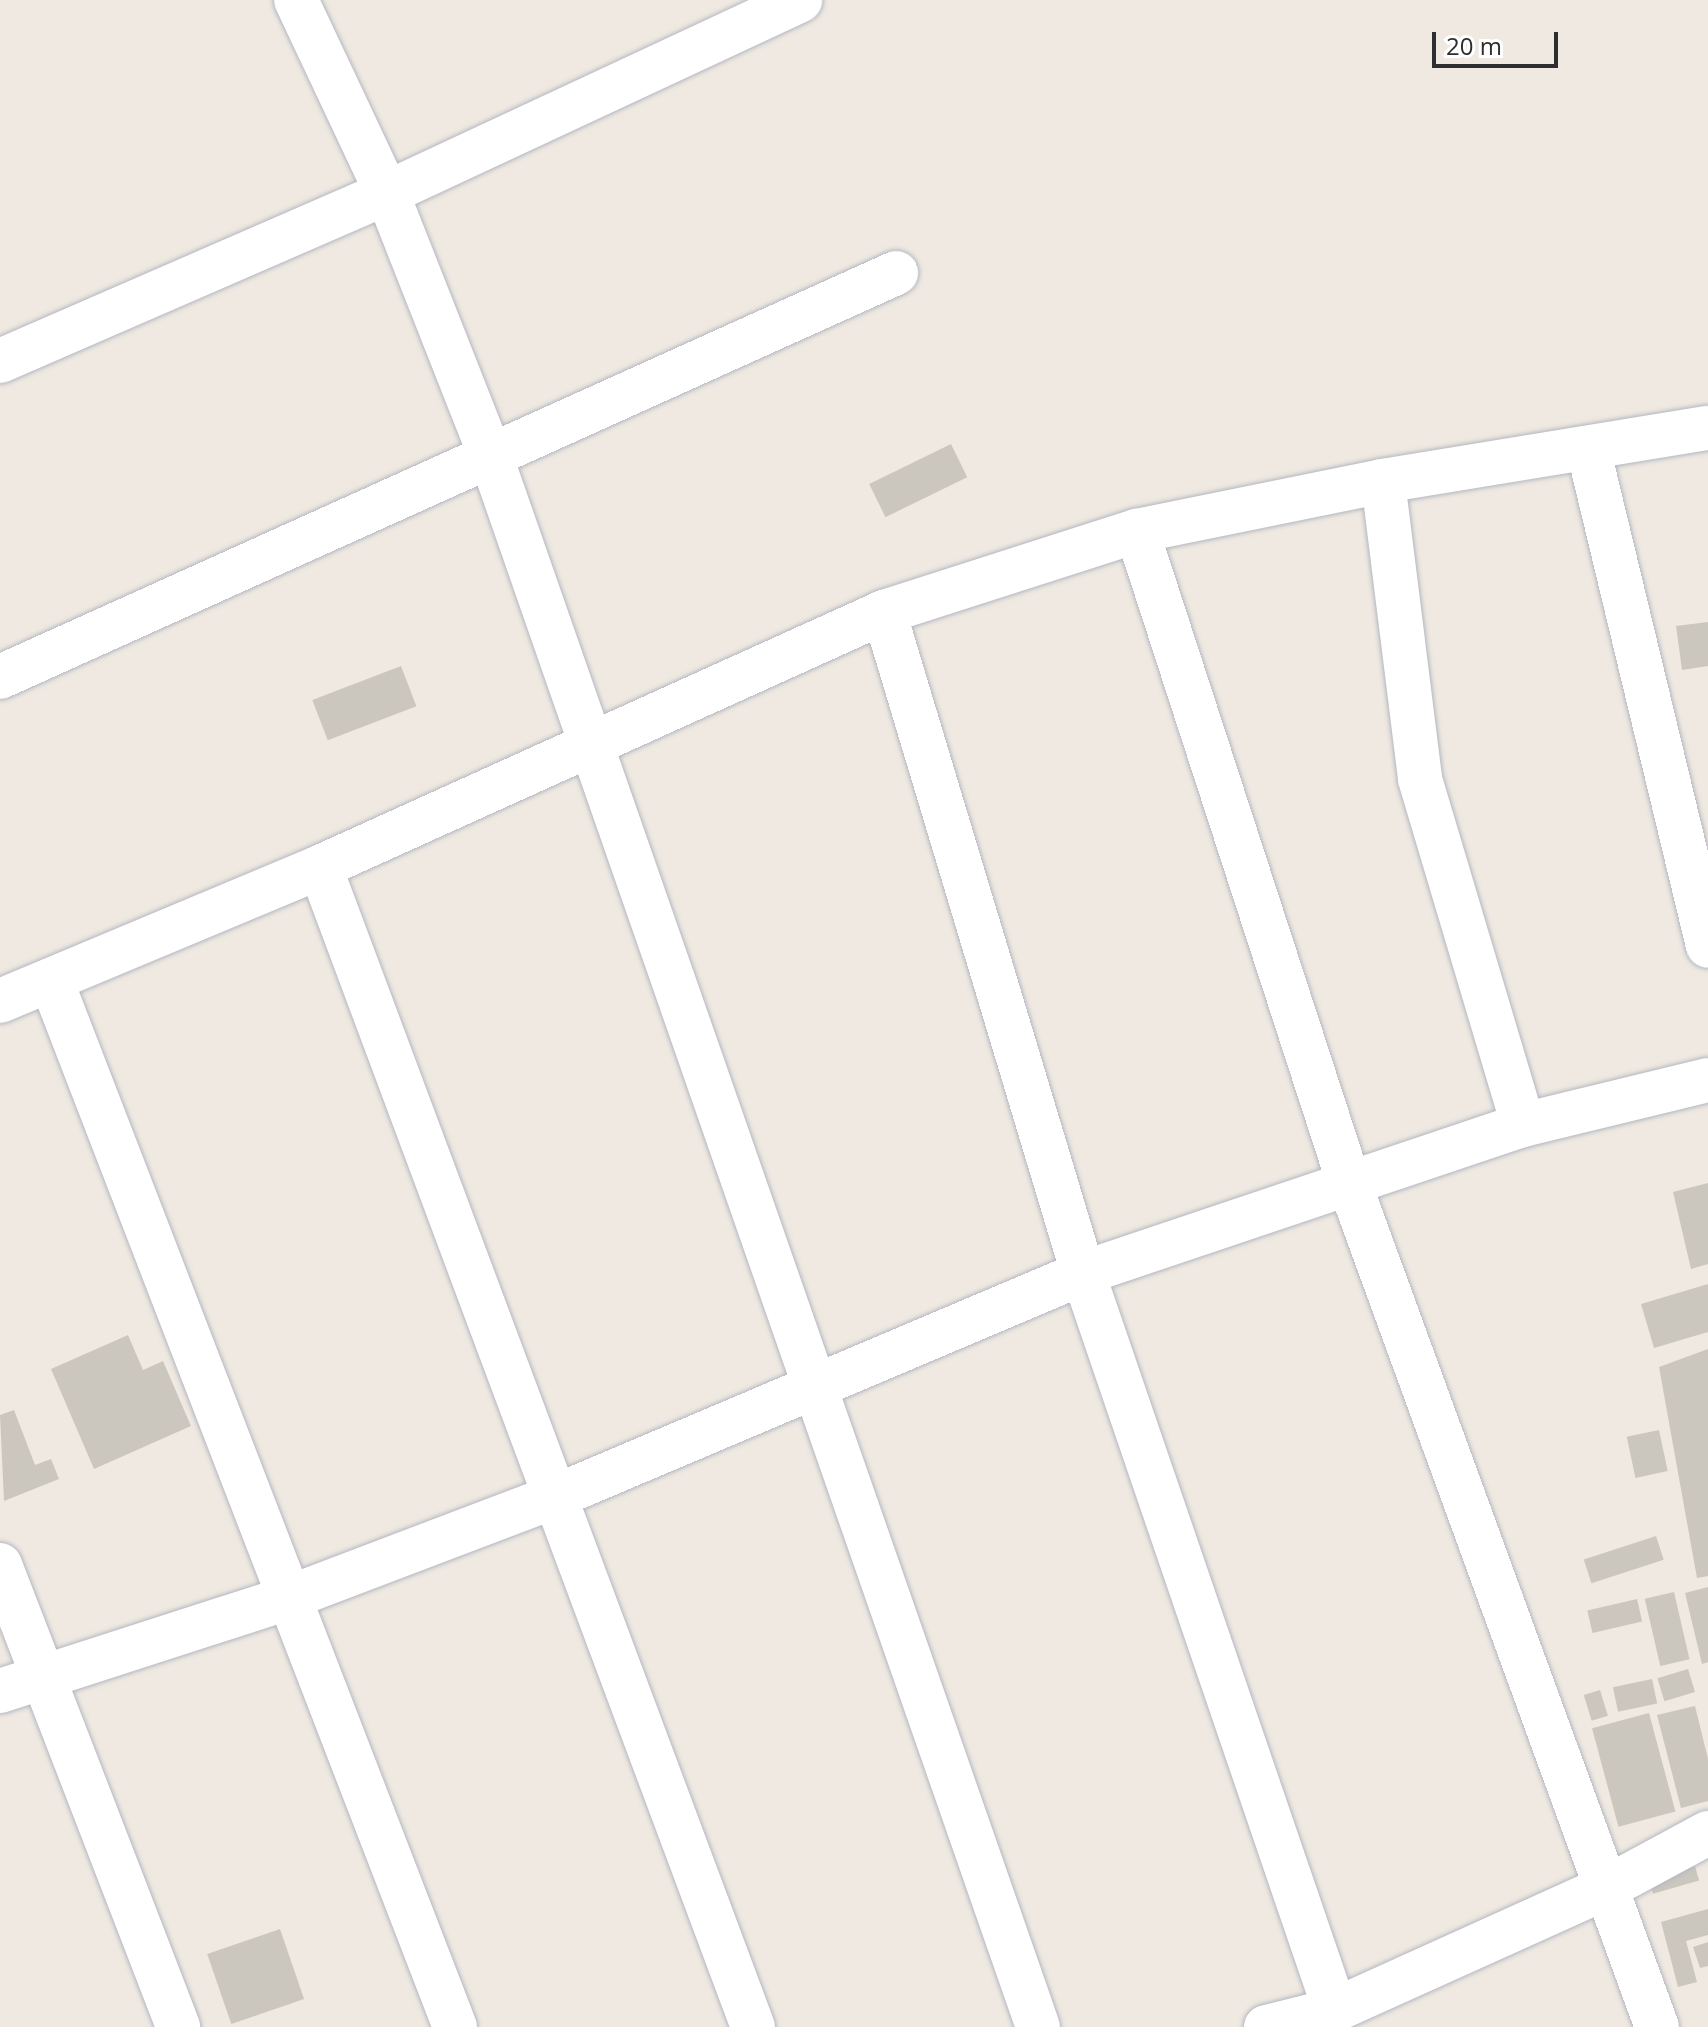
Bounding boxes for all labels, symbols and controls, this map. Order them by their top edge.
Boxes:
scale bar [1436,16,1562,66]
text: 20 m [1446,29,1502,62]

